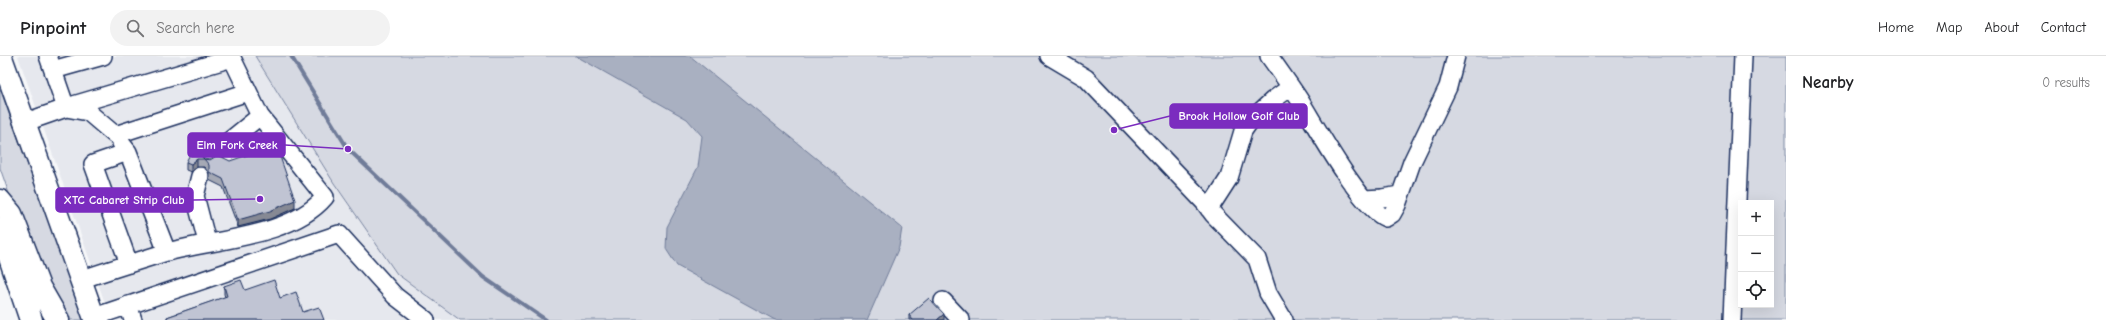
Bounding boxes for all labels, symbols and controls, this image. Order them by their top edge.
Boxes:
search box [110,10,390,46]
text: Pinpoint [20,17,86,39]
icon: search [124,17,146,39]
text: Search here [156,19,234,37]
text: Home [1878,19,1914,36]
text: Map [1936,19,1962,36]
text: About [1984,19,2019,36]
text: Contact [2041,19,2086,36]
text: Nearby [1802,73,1853,92]
text: 0 results [2042,75,2090,90]
callout: Brook Hollow Golf Club [1170,104,1307,128]
text: Brook Hollow Golf Club [1178,109,1300,123]
callout: Elm Fork Creek [188,133,285,157]
text: Elm Fork Creek [196,138,278,152]
callout: XTC Cabaret Strip Club [56,188,193,212]
text: XTC Cabaret Strip Club [63,193,185,207]
map controls [1738,200,1774,308]
button: + [1738,200,1774,236]
button: − [1738,236,1774,272]
button: locate [1738,272,1774,308]

